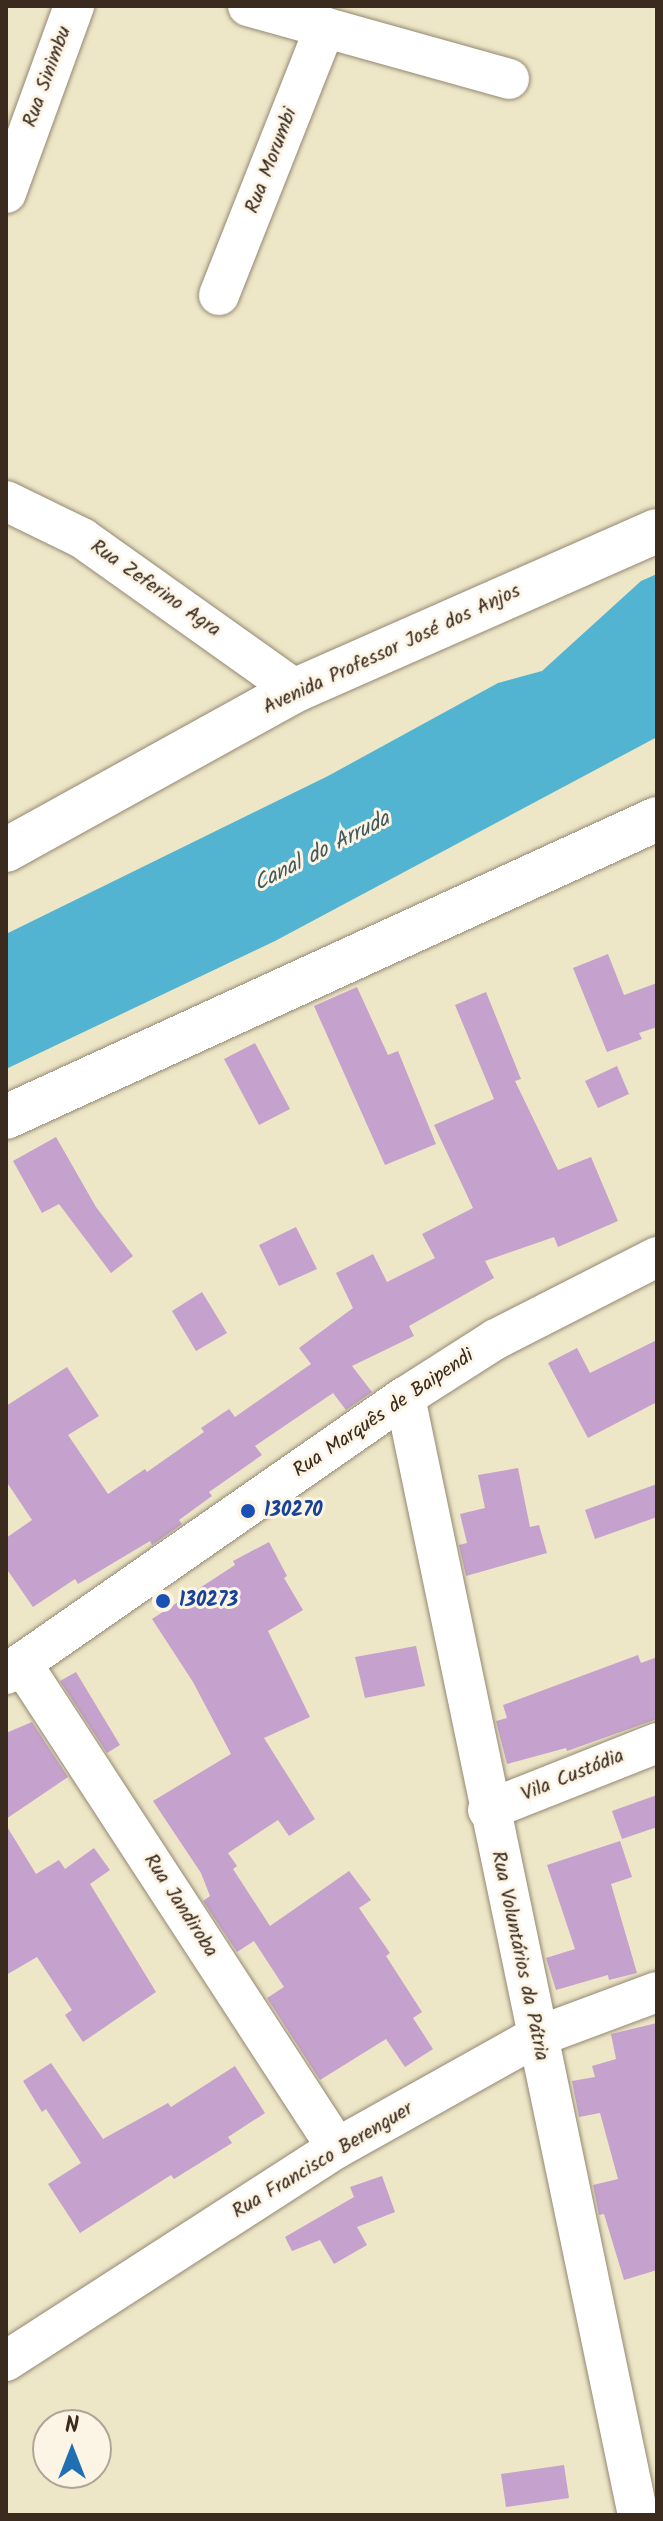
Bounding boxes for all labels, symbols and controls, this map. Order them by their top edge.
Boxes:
street label: Rua Sinimbu [19,23,77,131]
street label: Rua Morumbi [241,105,303,217]
street label: Rua Zeferino Agra [85,535,225,643]
street label: Avenida Professor José dos Anjos [260,580,524,720]
water label: Canal do Arruda [249,806,395,898]
street label: Rua Marquês de Baipendi [289,1345,479,1483]
place label: 130270 [264,1499,323,1523]
marker: 130270 [239,1502,257,1520]
place label: 130273 [179,1589,238,1613]
marker: 130273 [154,1592,172,1610]
street label: Vila Custódia [518,1745,628,1807]
street label: Rua Voluntários da Pátria [485,1849,553,2063]
street label: Rua Jandiroba [138,1850,222,1962]
street label: Rua Francisco Berenguer [228,2097,418,2225]
north arrow [32,2409,112,2489]
text: N [65,2409,79,2444]

